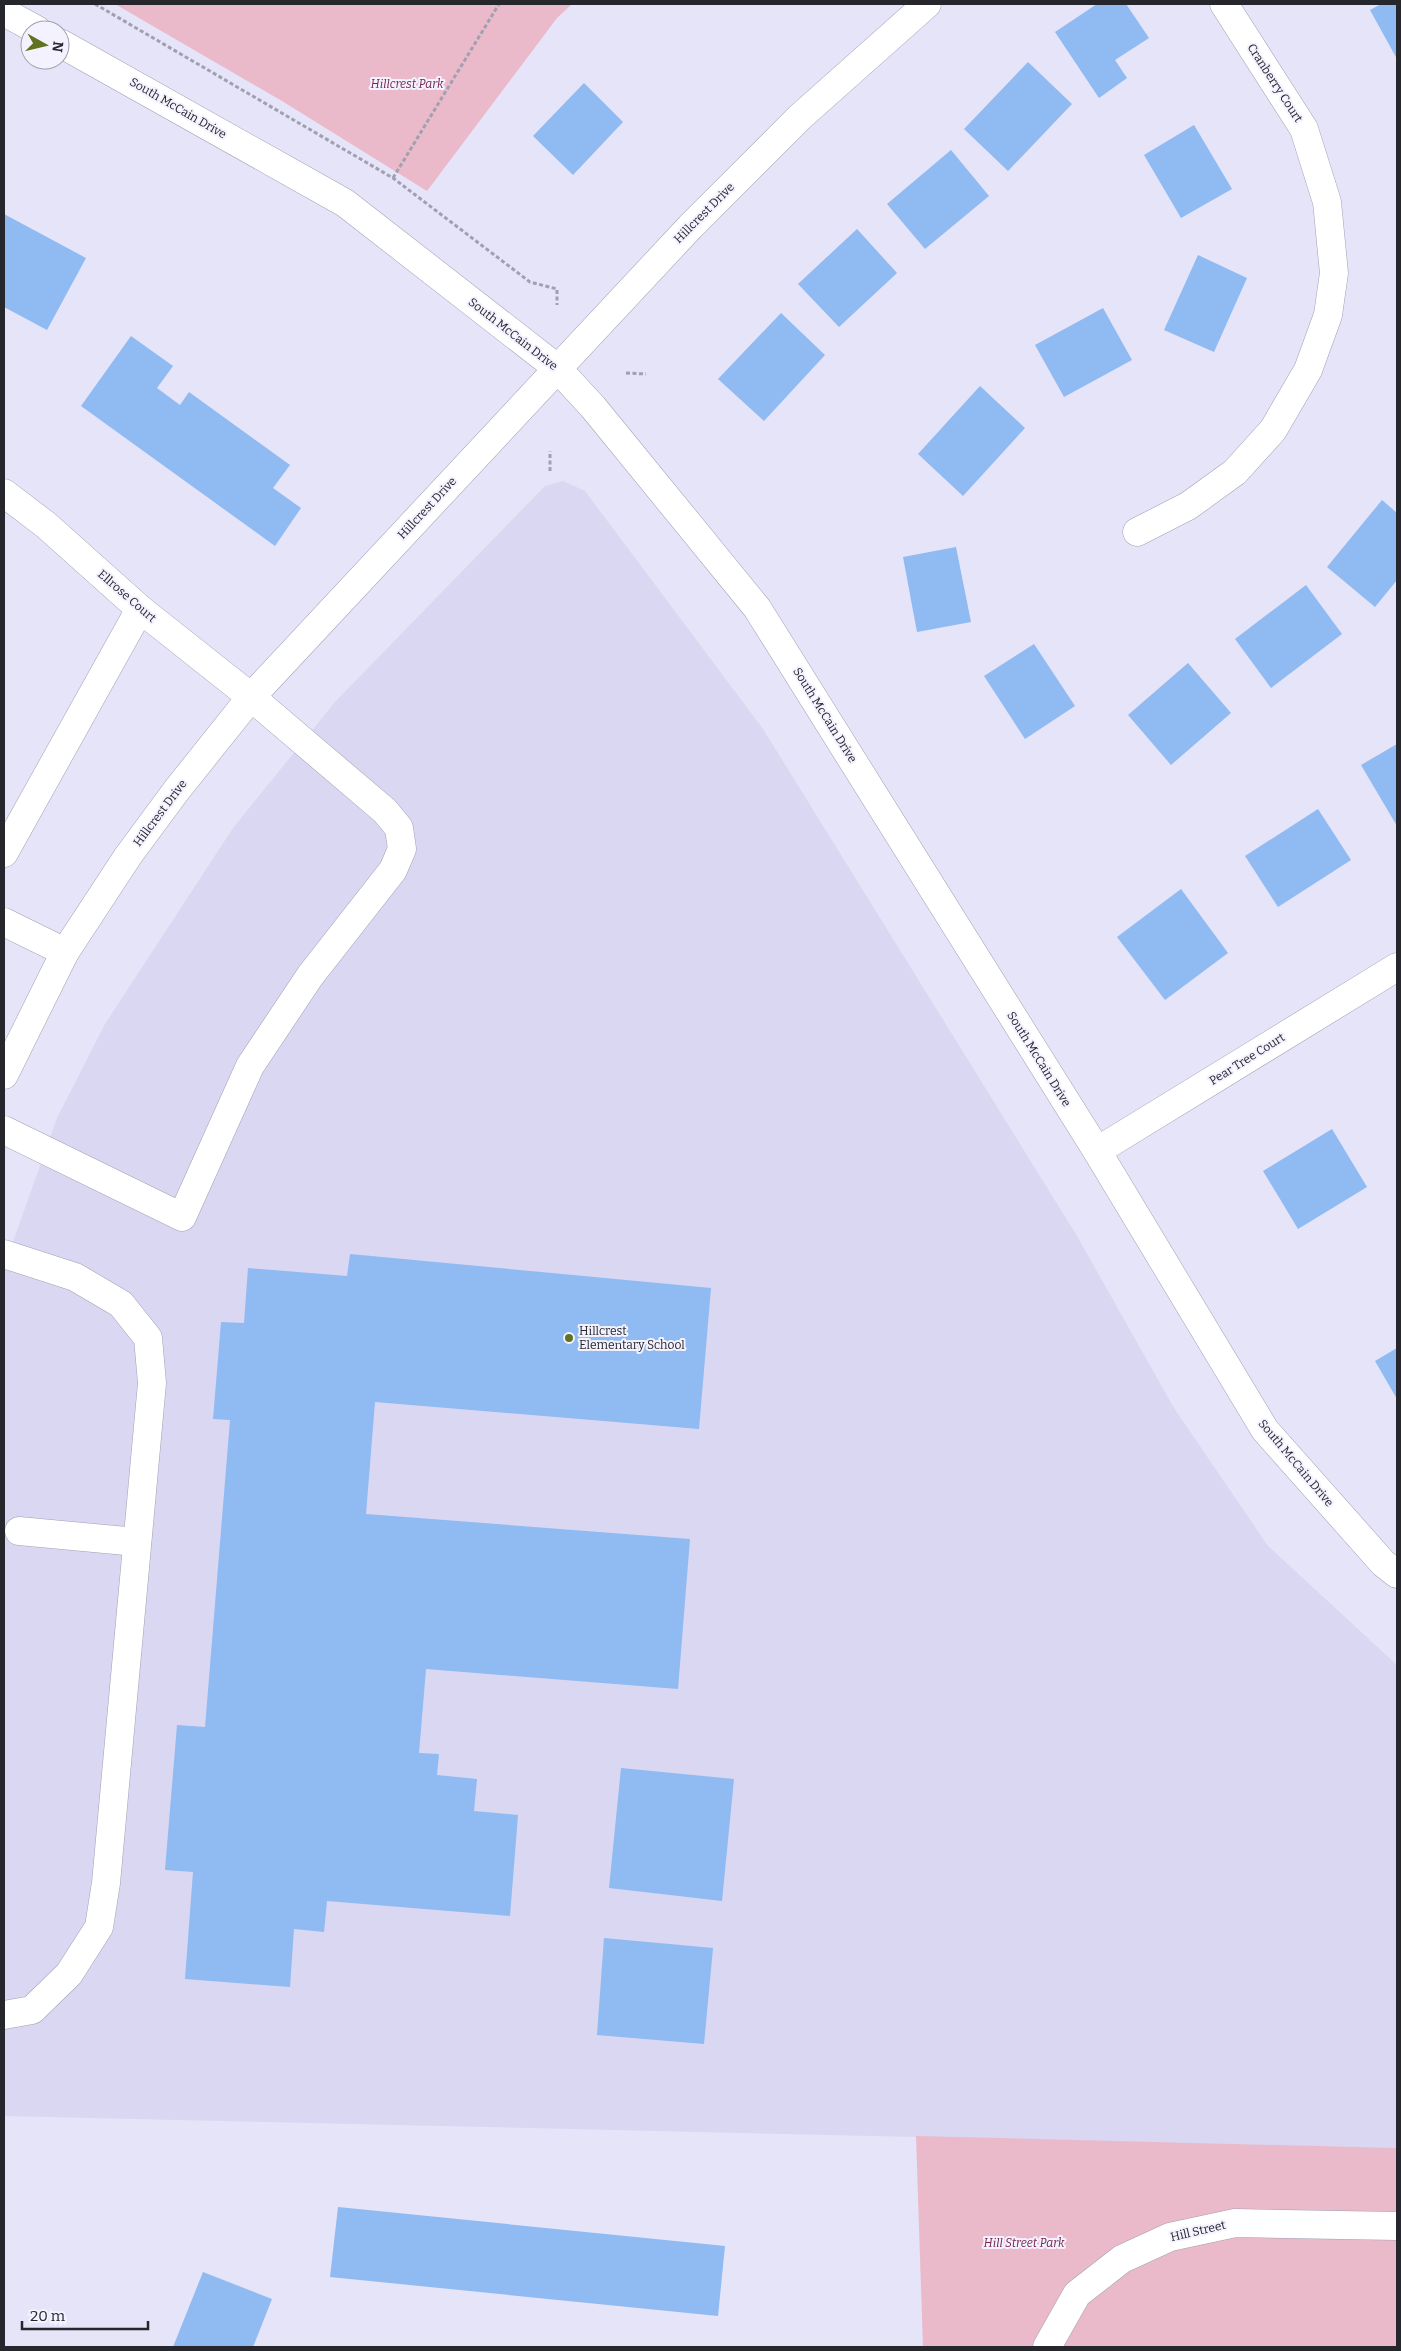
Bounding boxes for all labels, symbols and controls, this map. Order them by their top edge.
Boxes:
north arrow [20,20,70,70]
text: N [48,40,67,53]
street label: Cranberry Court [1244,41,1306,125]
street label: South McCain Drive [127,75,229,141]
park label: Hillcrest Park [371,77,444,91]
street label: Hillcrest Drive [671,180,737,246]
street label: South McCain Drive [466,295,560,373]
street label: Hillcrest Drive [395,474,459,542]
street label: Ellrose Court [95,567,159,625]
street label: South McCain Drive [790,665,860,765]
street label: Hillcrest Drive [130,777,190,849]
street label: South McCain Drive [1004,1009,1074,1109]
street label: Pear Tree Court [1207,1030,1288,1088]
place label: Hillcrest Elementary School [579,1324,685,1352]
marker: Hillcrest Elementary School [563,1332,575,1344]
street label: South McCain Drive [1256,1417,1336,1509]
street label: Hill Street [1169,2218,1228,2244]
park label: Hill Street Park [983,2236,1065,2250]
scale bar [22,2298,149,2330]
text: 20 m [30,2307,66,2325]

